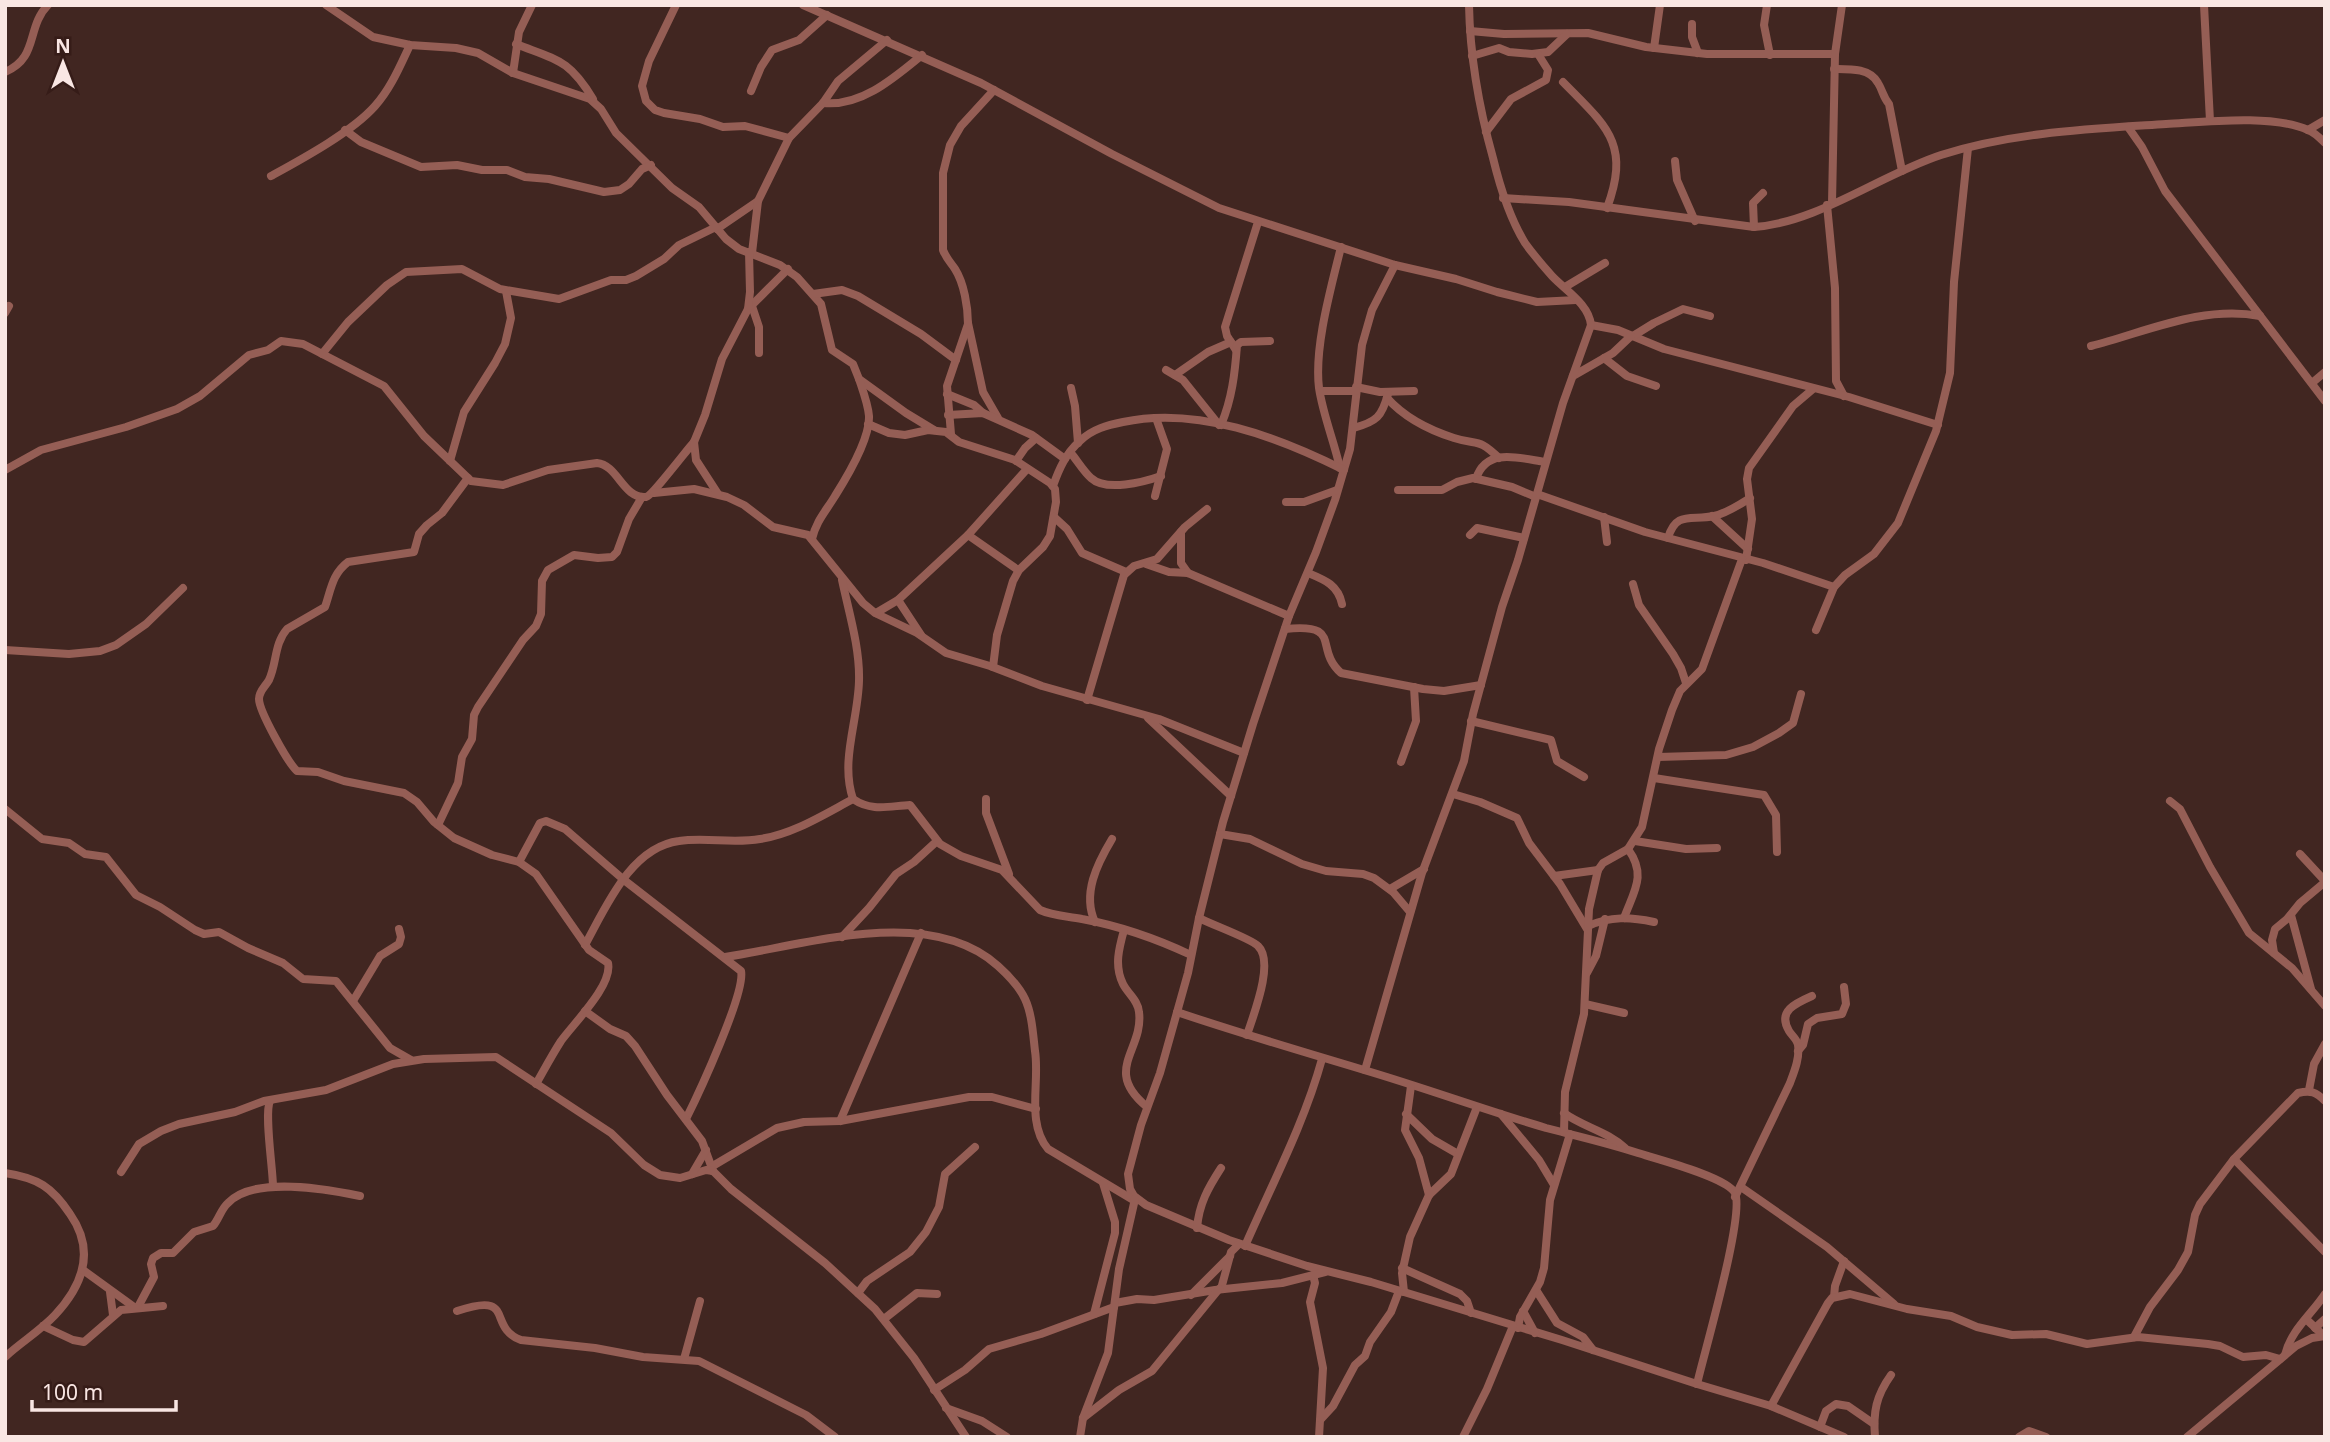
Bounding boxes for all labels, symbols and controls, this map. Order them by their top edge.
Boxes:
north arrow [28,28,98,98]
text: N [55,33,71,59]
scale bar [32,1368,175,1412]
text: 100 m [42,1378,103,1406]

